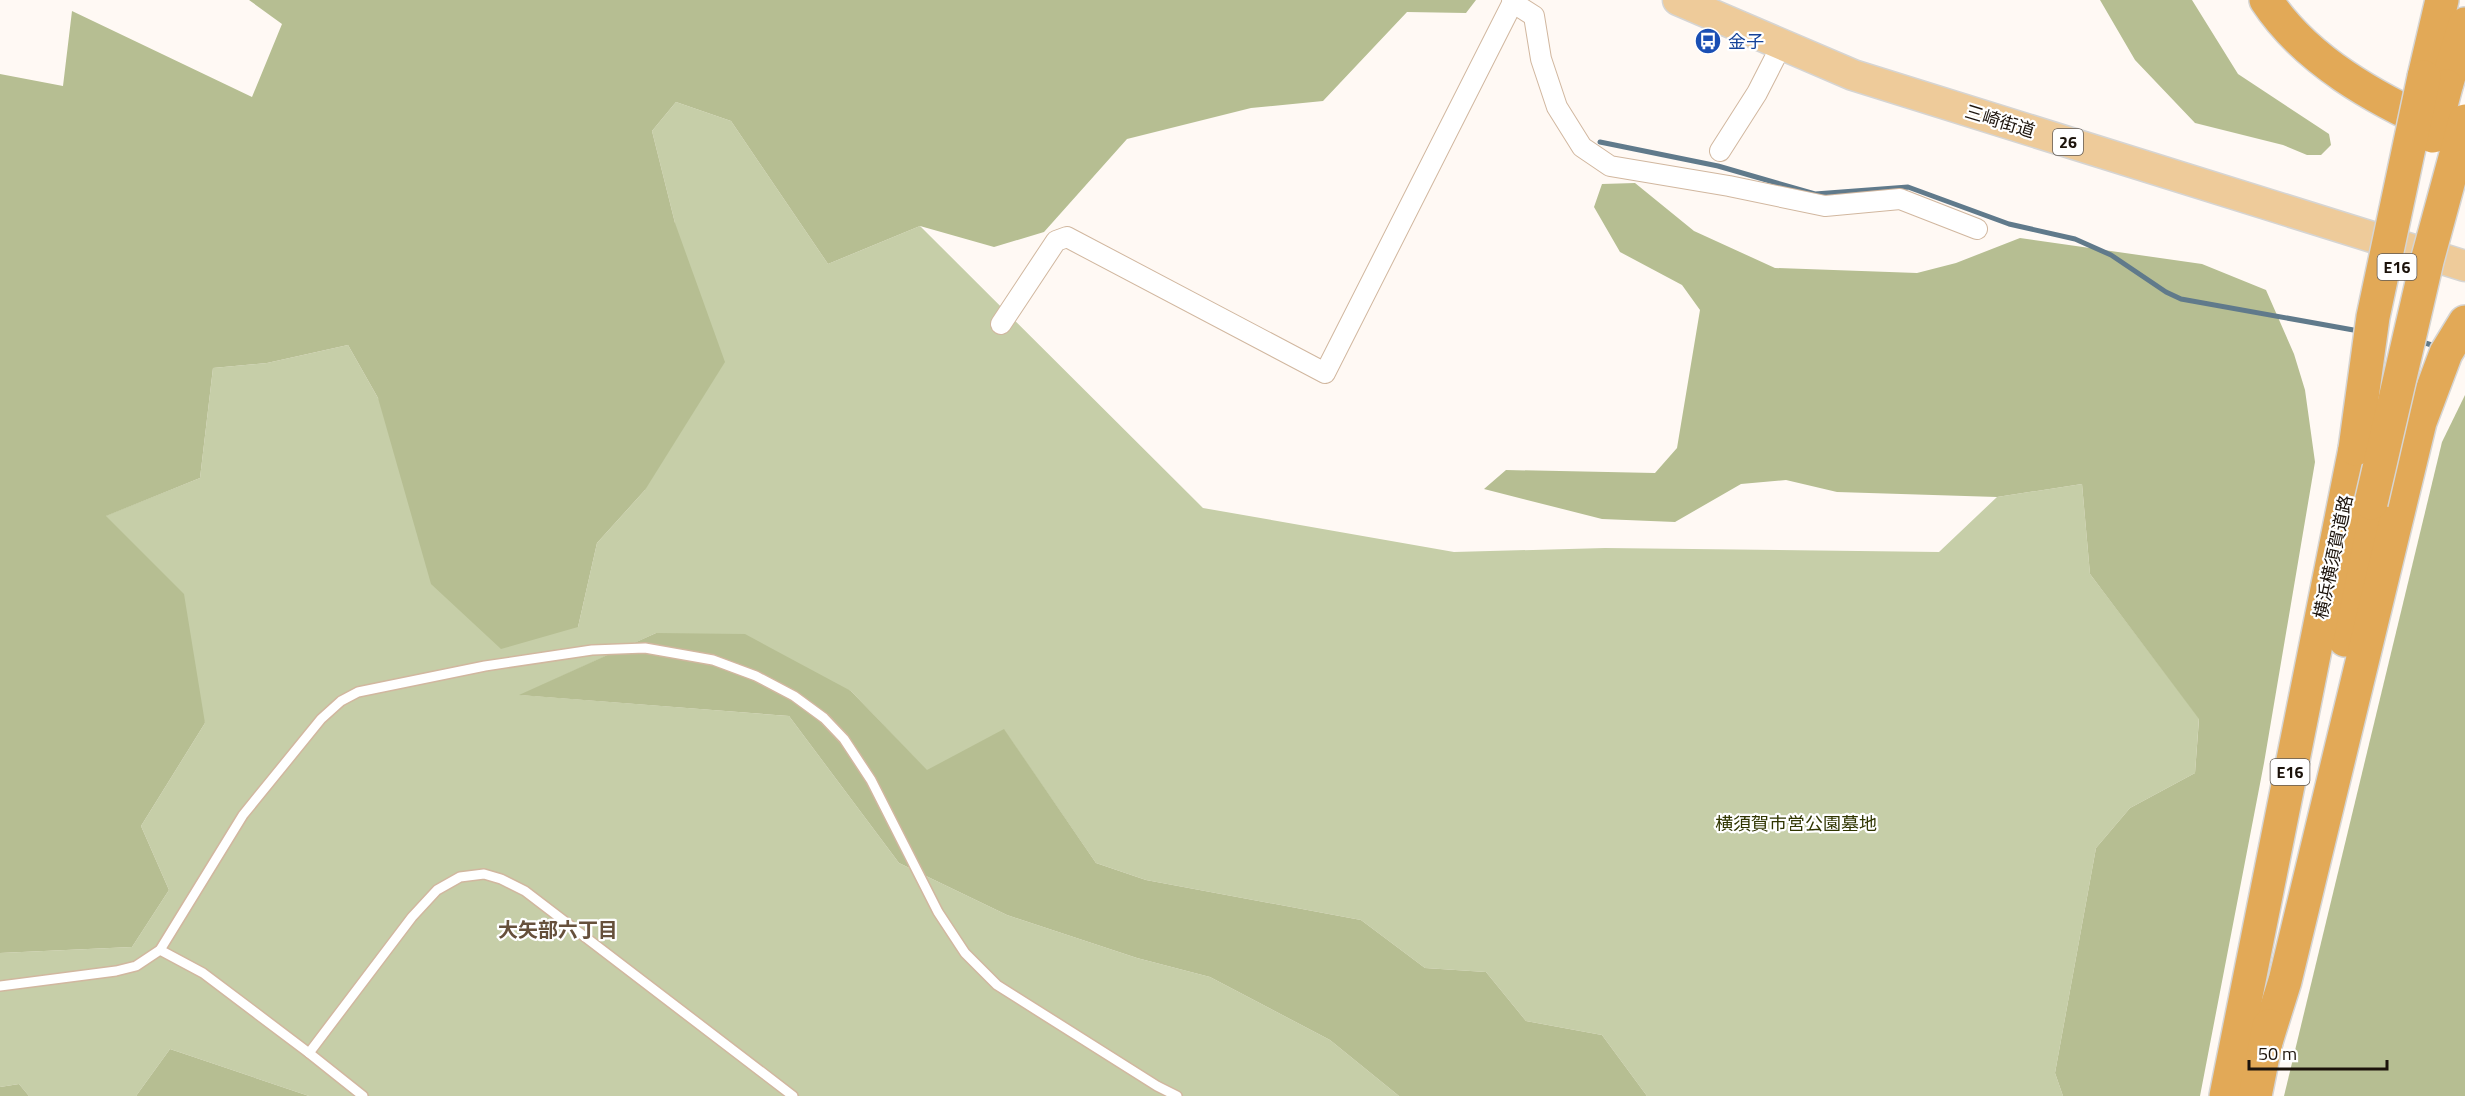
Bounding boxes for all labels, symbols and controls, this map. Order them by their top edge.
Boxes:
bus stop icon: 金子 [1693,26,1723,56]
place label: 金子 [1728,28,1764,55]
street label: 三崎街道 [1962,98,2038,144]
road number: 26 [2053,129,2083,155]
road number: E16 [2378,254,2416,280]
street label: 横浜横須賀道路 [2307,493,2359,621]
road number: E16 [2270,759,2310,785]
park label: 横須賀市営公園墓地 [1715,810,1877,837]
district label: 大矢部六丁目 [498,914,618,945]
scale bar [2249,1033,2387,1071]
text: 50 m [2258,1040,2297,1067]

